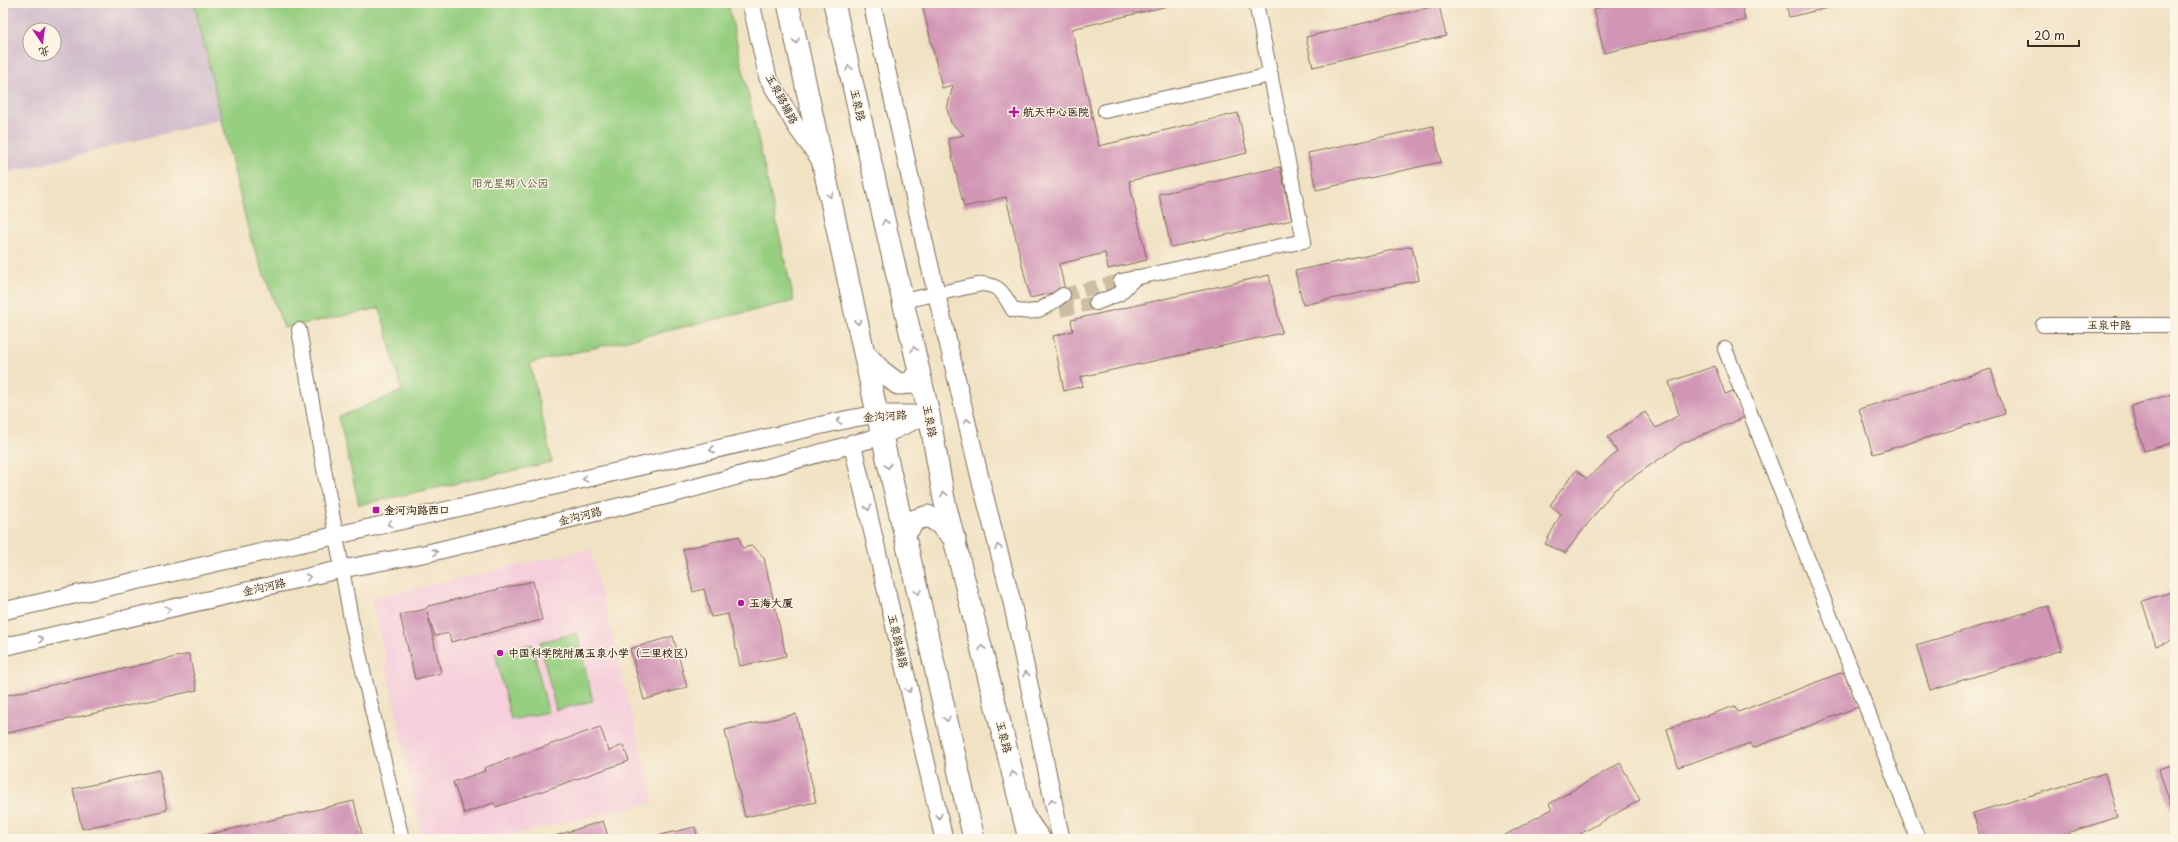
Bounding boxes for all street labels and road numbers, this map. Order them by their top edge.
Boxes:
street label: 玉泉路辅路 [762,70,803,127]
street label: 玉泉路 [846,87,870,123]
street label: 玉泉中路 [2087,316,2131,333]
street label: 玉泉路 [919,403,942,439]
street label: 金沟河路 [862,405,908,426]
street label: 金沟河路 [556,502,603,529]
street label: 金沟河路 [241,573,287,600]
street label: 玉泉路辅路 [884,612,913,670]
street label: 玉泉路 [992,719,1017,755]

